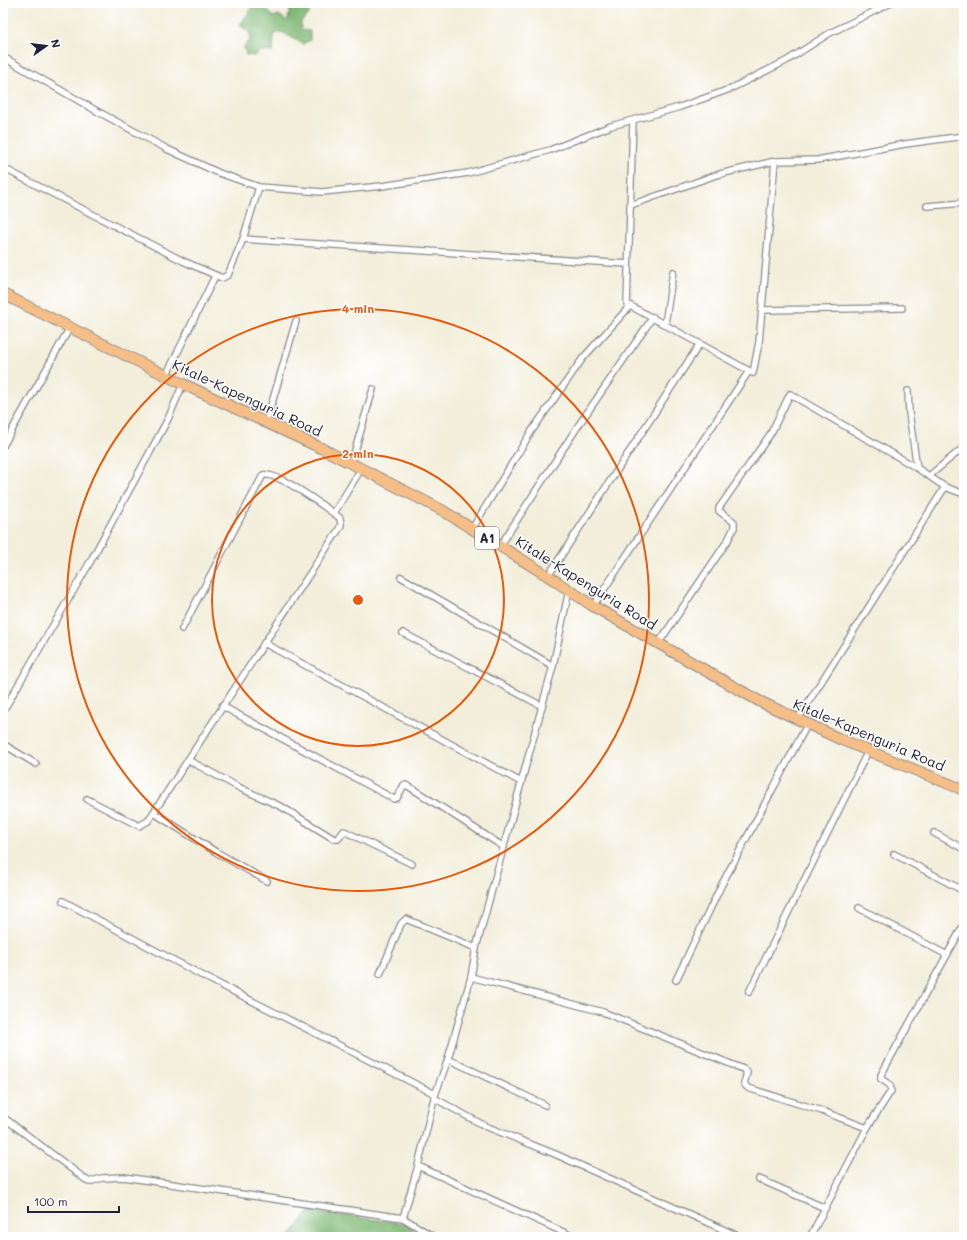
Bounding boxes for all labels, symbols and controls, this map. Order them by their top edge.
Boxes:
north arrow [26,26,66,66]
text: N [48,38,64,49]
text: 4 min [342,300,374,316]
street label: Kitale-Kapenguria Road [169,354,325,441]
text: 2 min [342,445,374,461]
road number: A1 [475,527,499,549]
street label: Kitale-Kapenguria Road [512,531,661,634]
centre of rings [351,593,365,607]
street label: Kitale-Kapenguria Road [790,694,948,775]
scale bar [28,1188,119,1214]
text: 100 m [34,1193,68,1209]

